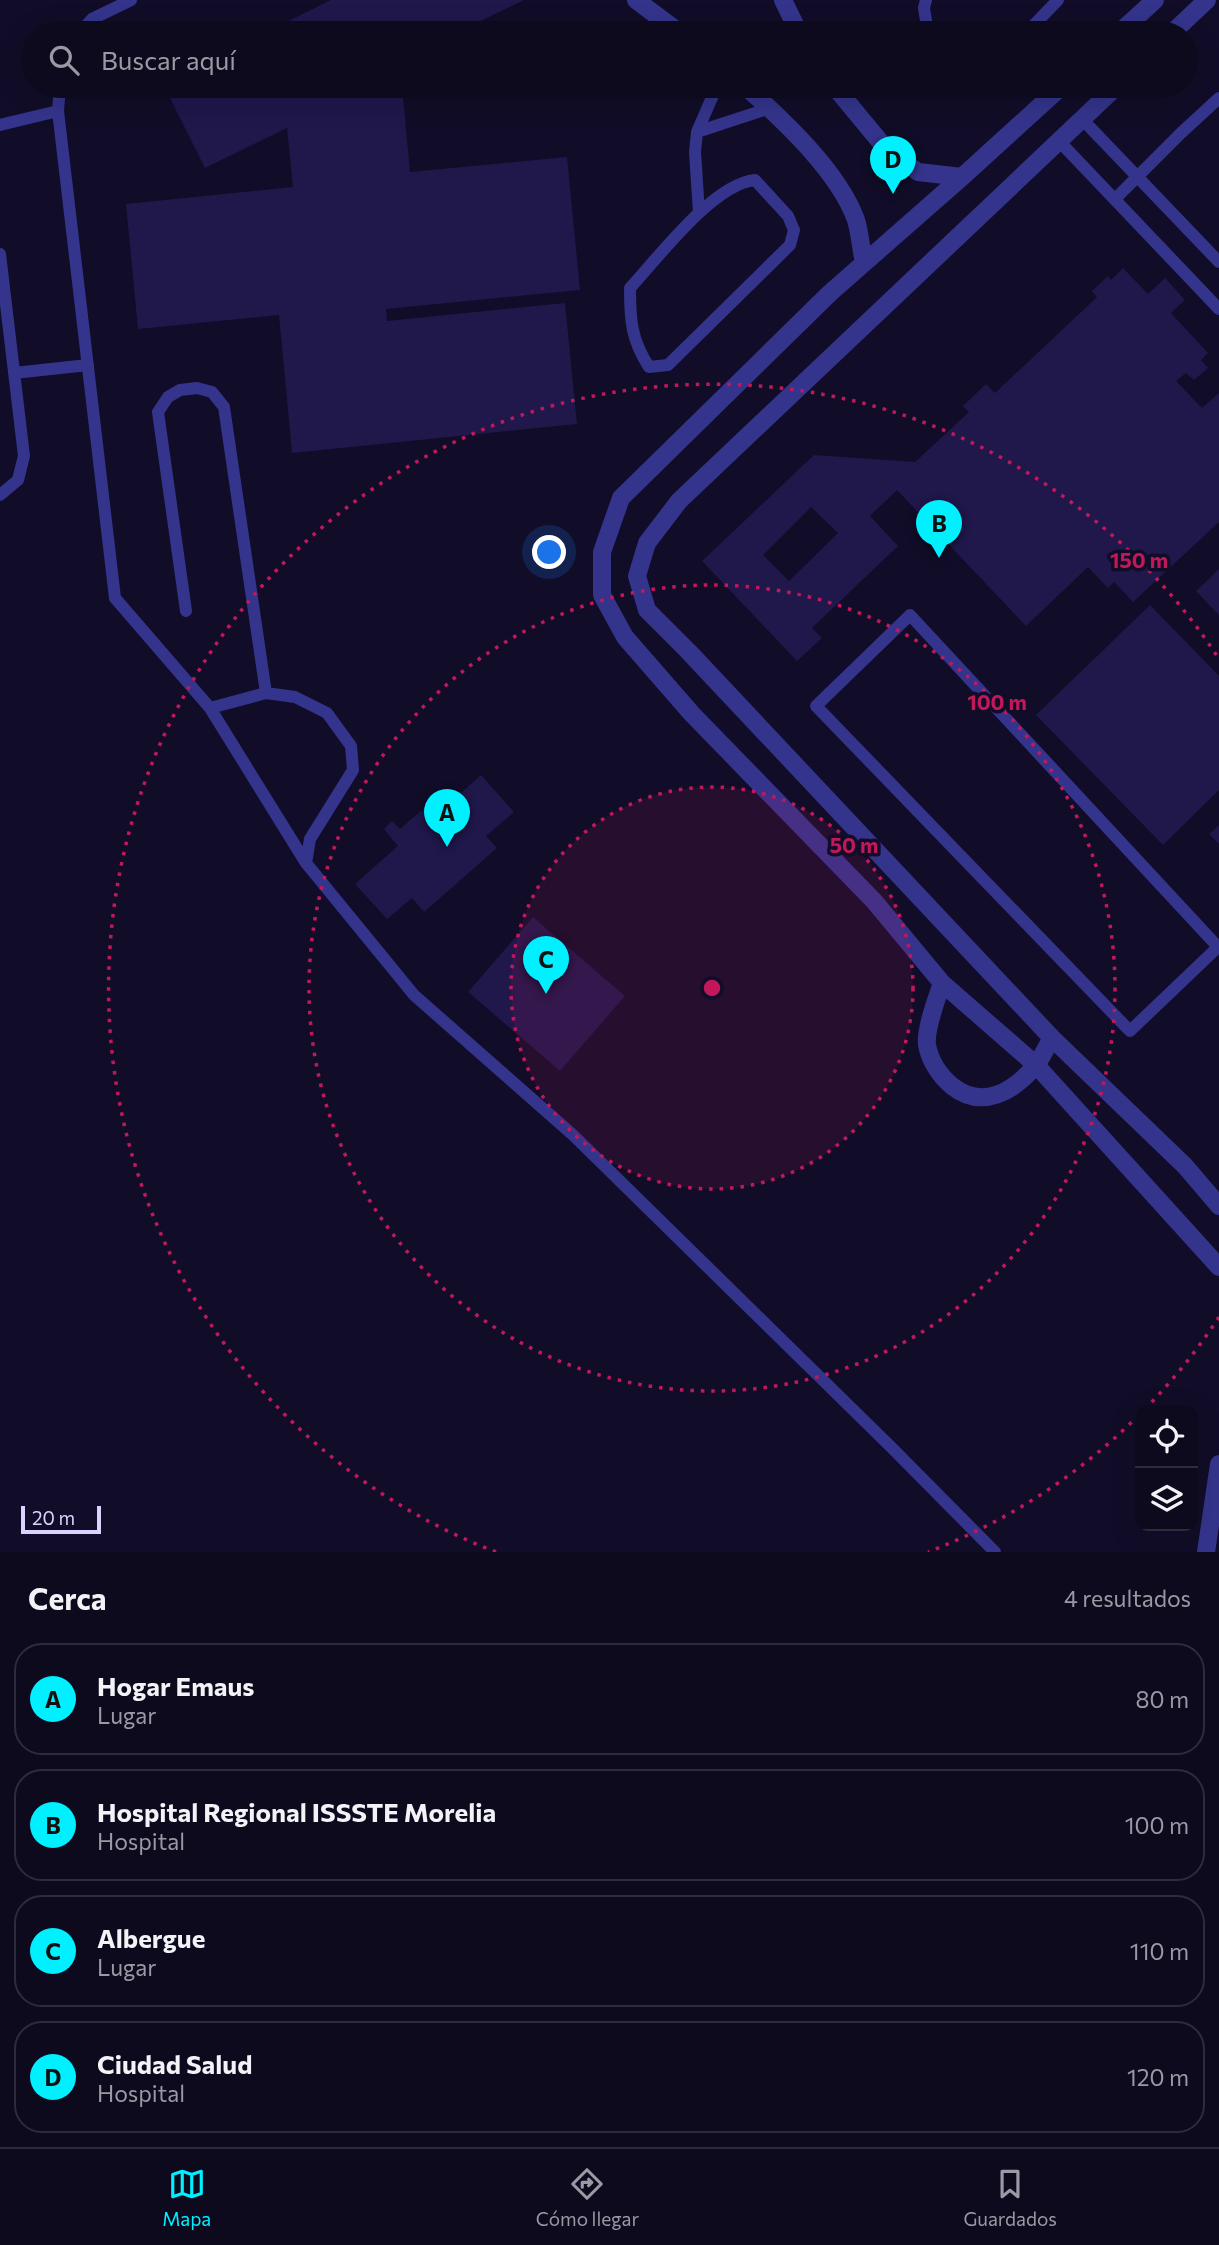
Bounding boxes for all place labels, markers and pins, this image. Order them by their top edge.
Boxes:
pin: D [870,136,916,194]
pin: B [916,500,962,558]
pin: A [424,789,470,847]
pin: C [523,936,569,994]
centre of rings [700,976,724,1000]

